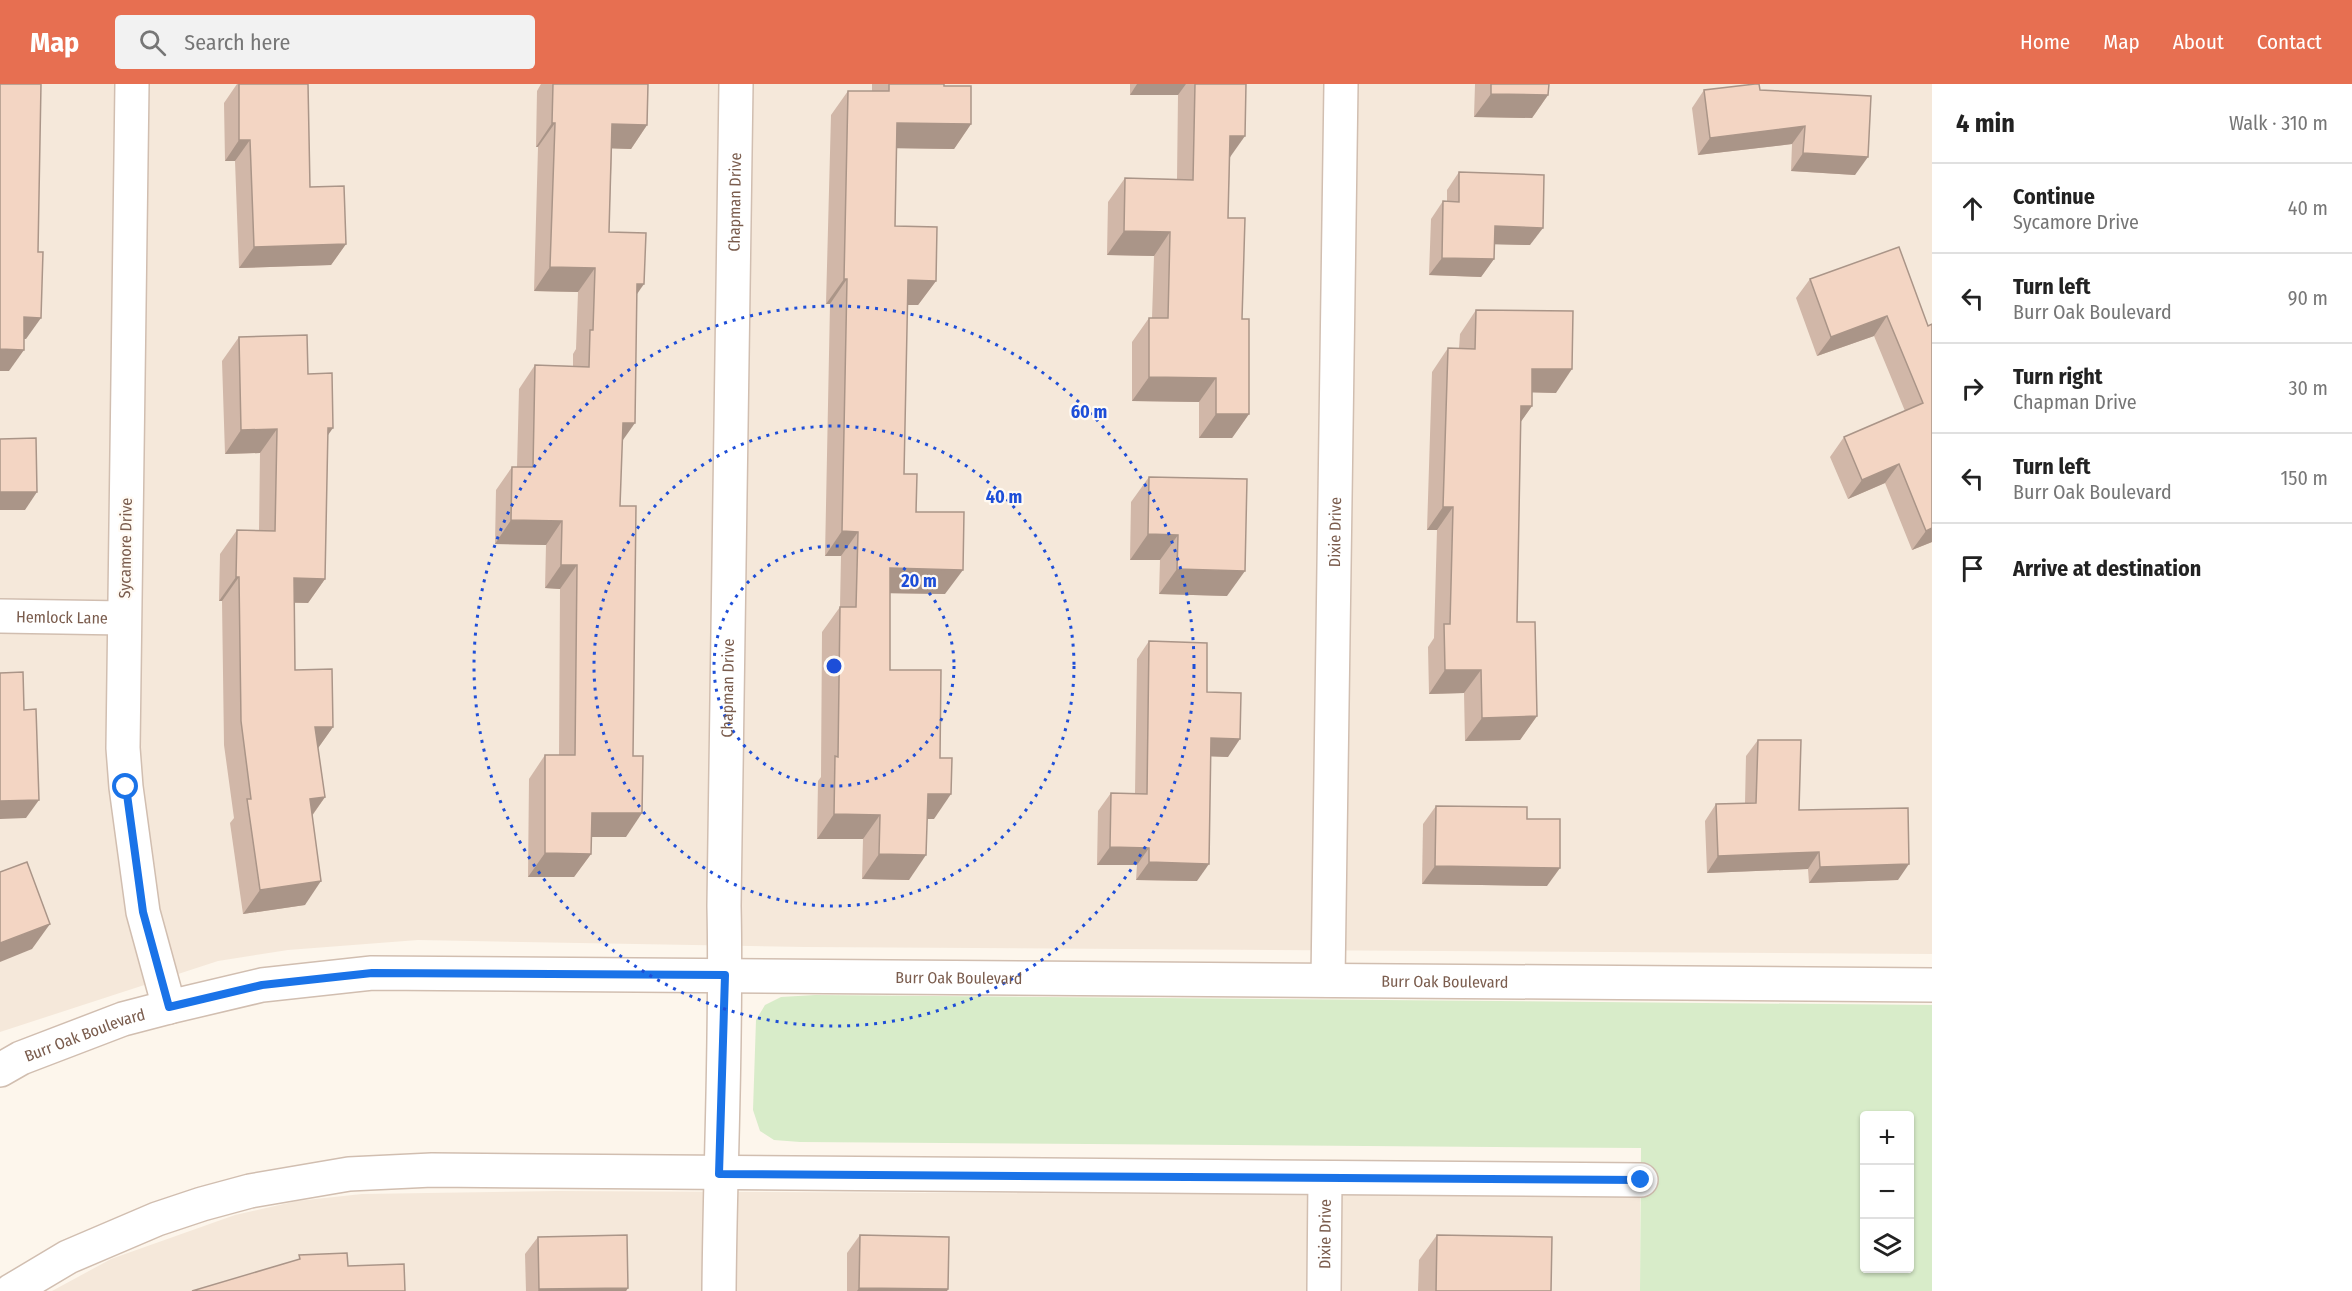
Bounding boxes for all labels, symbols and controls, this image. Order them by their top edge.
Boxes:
search box [115,15,535,69]
text: Map [30,26,79,59]
icon: search [136,26,169,59]
text: Search here [184,29,290,56]
text: Home [2020,29,2070,55]
text: Map [2103,29,2140,55]
text: About [2173,29,2224,55]
text: Contact [2257,29,2322,55]
text: 4 min [1956,108,2015,139]
text: Walk · 310 m [2229,111,2328,135]
street label: Chapman Drive [725,152,745,252]
text: Continue [2013,183,2095,210]
icon: ahead [1956,192,1989,225]
text: 40 m [2288,196,2328,220]
text: Sycamore Drive [2013,210,2139,234]
text: Turn left [2013,273,2091,300]
icon: left [1956,282,1989,315]
text: 90 m [2288,286,2328,310]
text: Burr Oak Boulevard [2013,300,2172,324]
text: Turn right [2013,363,2102,390]
icon: right [1956,372,1989,405]
text: 30 m [2288,376,2328,400]
text: Chapman Drive [2013,390,2137,414]
text: 60 m [1071,401,1107,423]
text: Turn left [2013,453,2091,480]
icon: left [1956,462,1989,495]
text: 150 m [2281,466,2328,490]
text: Burr Oak Boulevard [2013,480,2172,504]
text: 40 m [986,486,1022,508]
street label: Sycamore Drive [115,497,136,599]
street label: Dixie Drive [1325,497,1345,567]
icon: arrive [1956,552,1989,585]
text: Arrive at destination [2013,555,2201,582]
text: 20 m [900,570,937,592]
street label: Hemlock Lane [16,607,108,628]
street label: Chapman Drive [717,638,738,738]
centre of rings [824,656,844,676]
route start [112,773,138,799]
street label: Burr Oak Boulevard [895,968,1022,988]
street label: Burr Oak Boulevard [1381,972,1508,992]
street label: Burr Oak Boulevard [22,1005,147,1066]
map controls [1860,1111,1914,1273]
button: + [1860,1111,1914,1165]
button: − [1860,1165,1914,1219]
route end [1627,1166,1653,1192]
street label: Dixie Drive [1315,1199,1335,1269]
button: layers [1860,1219,1914,1273]

